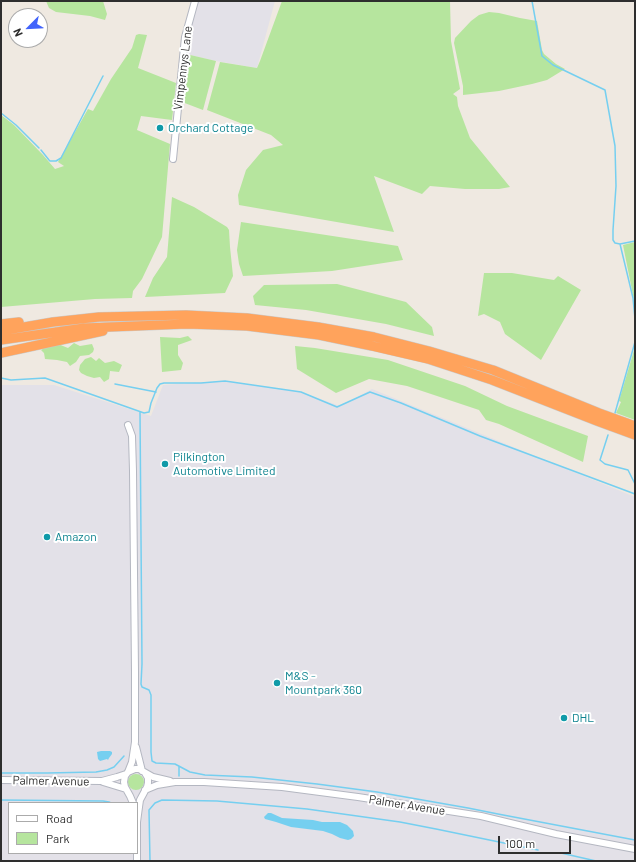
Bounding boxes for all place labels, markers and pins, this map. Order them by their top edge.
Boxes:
place label: Orchard Cottage [168,121,253,135]
marker: Orchard Cottage [155,123,165,133]
place label: Pilkington Automotive Limited [173,450,275,478]
marker: Pilkington Automotive Limited [160,459,170,469]
place label: Amazon [55,530,97,544]
marker: Amazon [42,532,52,542]
place label: M&S - Mountpark 360 [285,669,362,697]
marker: M&S - Mountpark 360 [272,678,282,688]
place label: DHL [572,711,594,725]
marker: DHL [559,713,569,723]

